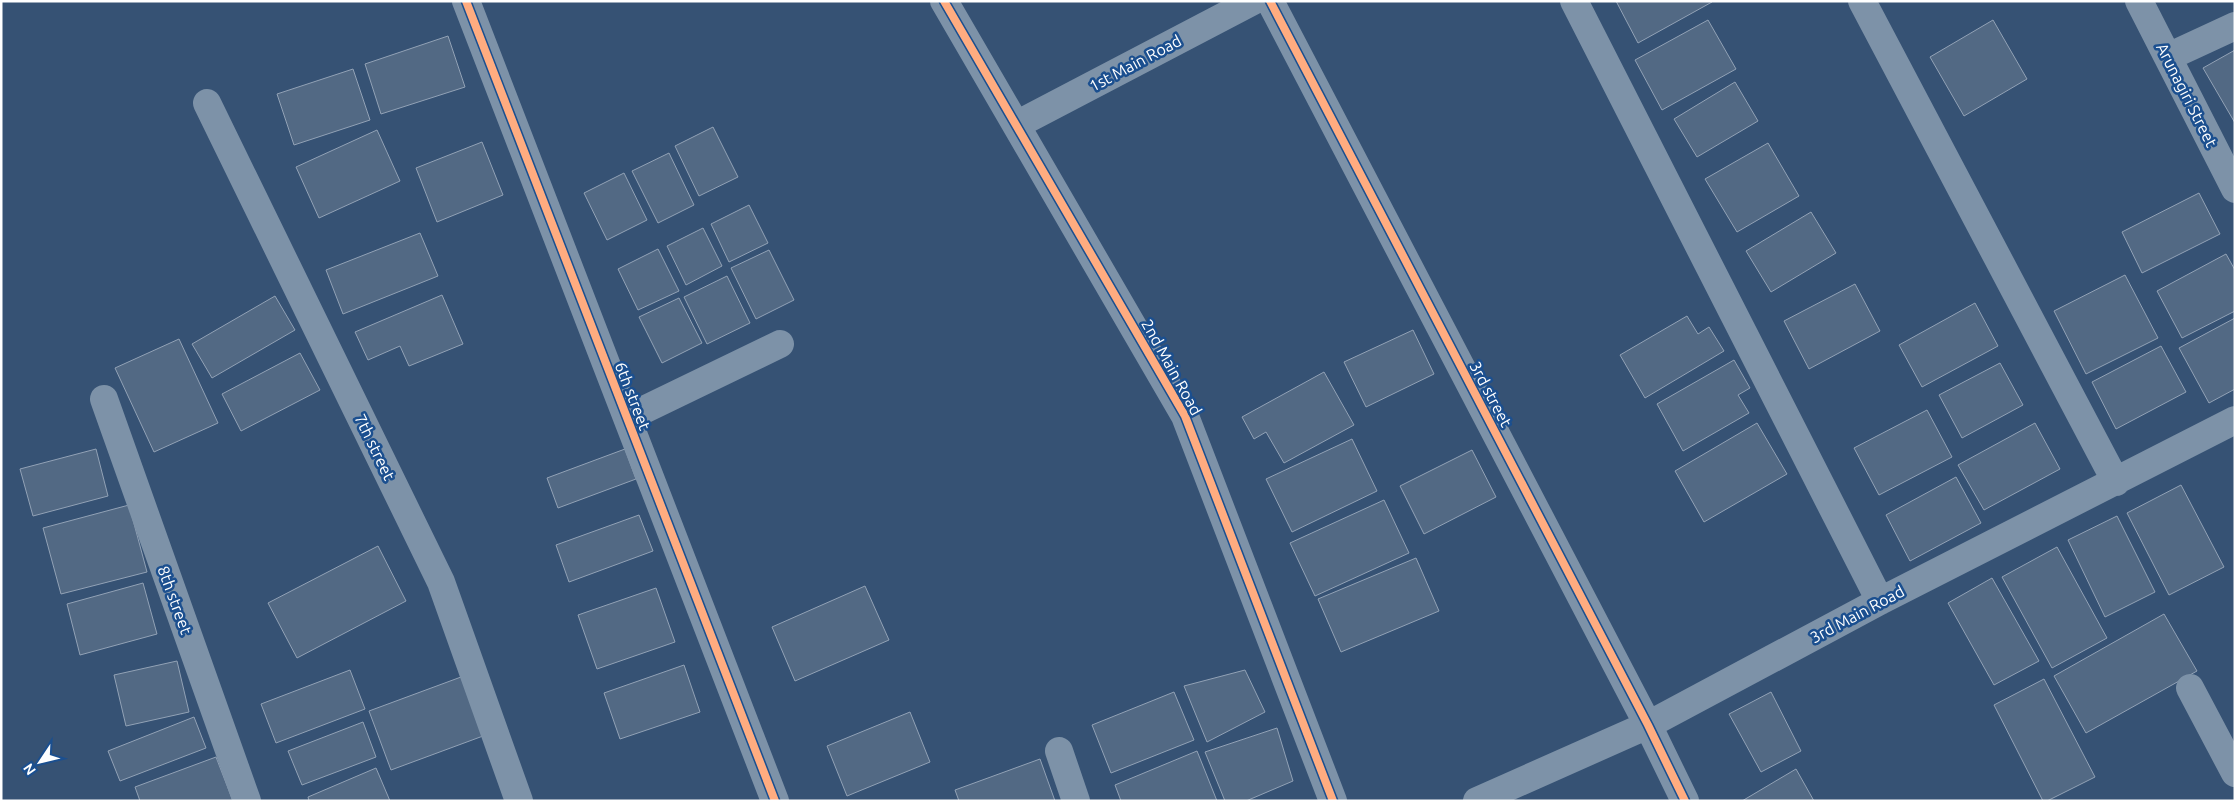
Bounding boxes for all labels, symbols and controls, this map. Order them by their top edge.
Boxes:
street label: 1st Main Road [1086,31,1184,95]
street label: Arunagiri Street [2153,40,2221,151]
street label: 2nd Main Road [1138,316,1206,418]
street label: 3rd street [1466,358,1516,430]
street label: 6th street [612,359,654,433]
street label: 7th street [351,411,399,484]
street label: 8th street [154,563,196,637]
street label: 3rd Main Road [1807,582,1907,646]
north arrow [15,737,65,787]
text: N [20,761,39,778]

